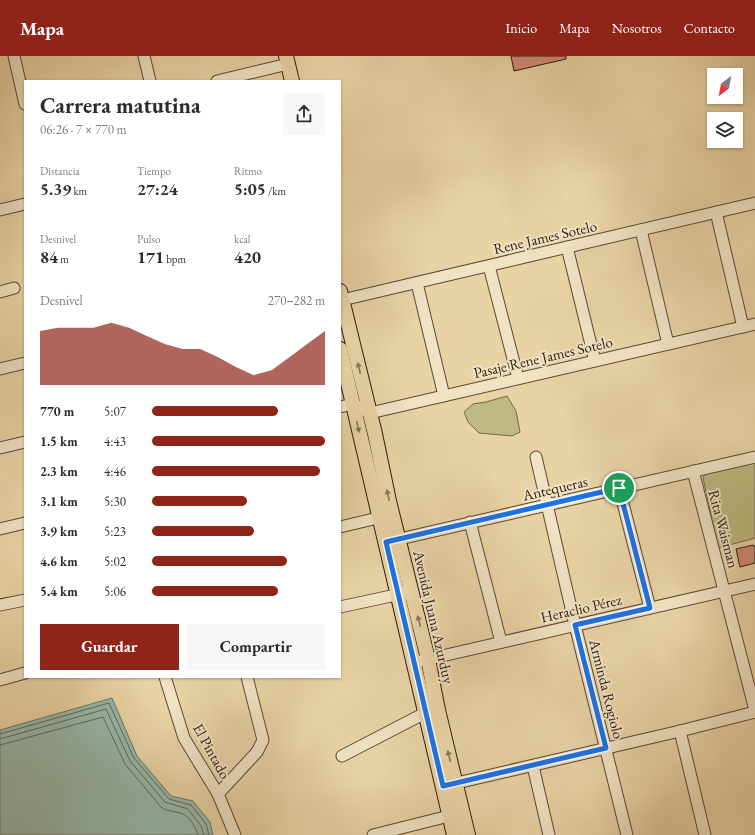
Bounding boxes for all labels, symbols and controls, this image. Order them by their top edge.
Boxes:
text: Mapa [20,16,64,41]
text: Inicio [506,19,537,37]
text: Mapa [559,19,590,37]
text: Nosotros [612,19,662,37]
text: Contacto [684,19,735,37]
north arrow [707,68,743,104]
map controls [707,68,743,148]
text: Carrera matutina [40,91,201,120]
button: share [283,93,325,135]
button: layers [707,112,743,148]
text: 06:26 · 7 × 770 m [40,121,127,138]
text: Distancia [40,164,80,178]
text: Tiempo [137,164,171,178]
text: Ritmo [234,164,262,178]
text: 5.39 [40,178,71,200]
text: 27:24 [137,178,178,200]
text: 5:05 [234,178,266,200]
text: km [71,184,87,198]
text: /km [266,184,286,198]
street label: Rene James Sotelo [491,216,599,258]
text: Desnivel [40,232,76,246]
text: Pulso [137,232,161,246]
text: kcal [234,232,251,246]
text: 84 [40,246,58,268]
text: 171 [137,246,164,268]
text: 420 [234,246,261,268]
text: m [58,252,69,266]
text: bpm [164,252,186,266]
text: Desnivel [40,292,83,309]
text: 270–282 m [268,292,325,309]
street label: Pasaje Rene James Sotelo [472,332,614,382]
one-way arrow [356,362,362,374]
text: 770 m [40,403,74,420]
text: 5:07 [104,403,126,420]
one-way arrow [356,421,362,434]
text: 1.5 km [40,433,78,450]
text: 4:43 [104,433,126,450]
text: 2.3 km [40,463,78,480]
text: 4:46 [104,463,126,480]
street label: Antequeras [520,471,590,505]
pin [602,471,636,505]
icon: arrive [608,477,630,499]
street label: Rita Waisman [704,488,744,570]
one-way arrow [384,489,390,501]
text: 3.1 km [40,493,78,510]
text: 5:30 [104,493,126,510]
text: 3.9 km [40,523,78,540]
text: 5:23 [104,523,126,540]
street label: Avenida Juana Azurduy [409,548,459,686]
text: 4.6 km [40,553,78,570]
text: 5:02 [104,553,126,570]
text: 5.4 km [40,583,78,600]
text: 5:06 [104,583,126,600]
street label: Heraclio Pérez [539,589,624,627]
one-way arrow [415,615,421,627]
button: Guardar [40,624,179,670]
button: Compartir [187,624,325,670]
street label: Arminda Rogiolo [585,636,629,741]
street label: El Pintado [189,720,235,782]
one-way arrow [446,750,452,762]

